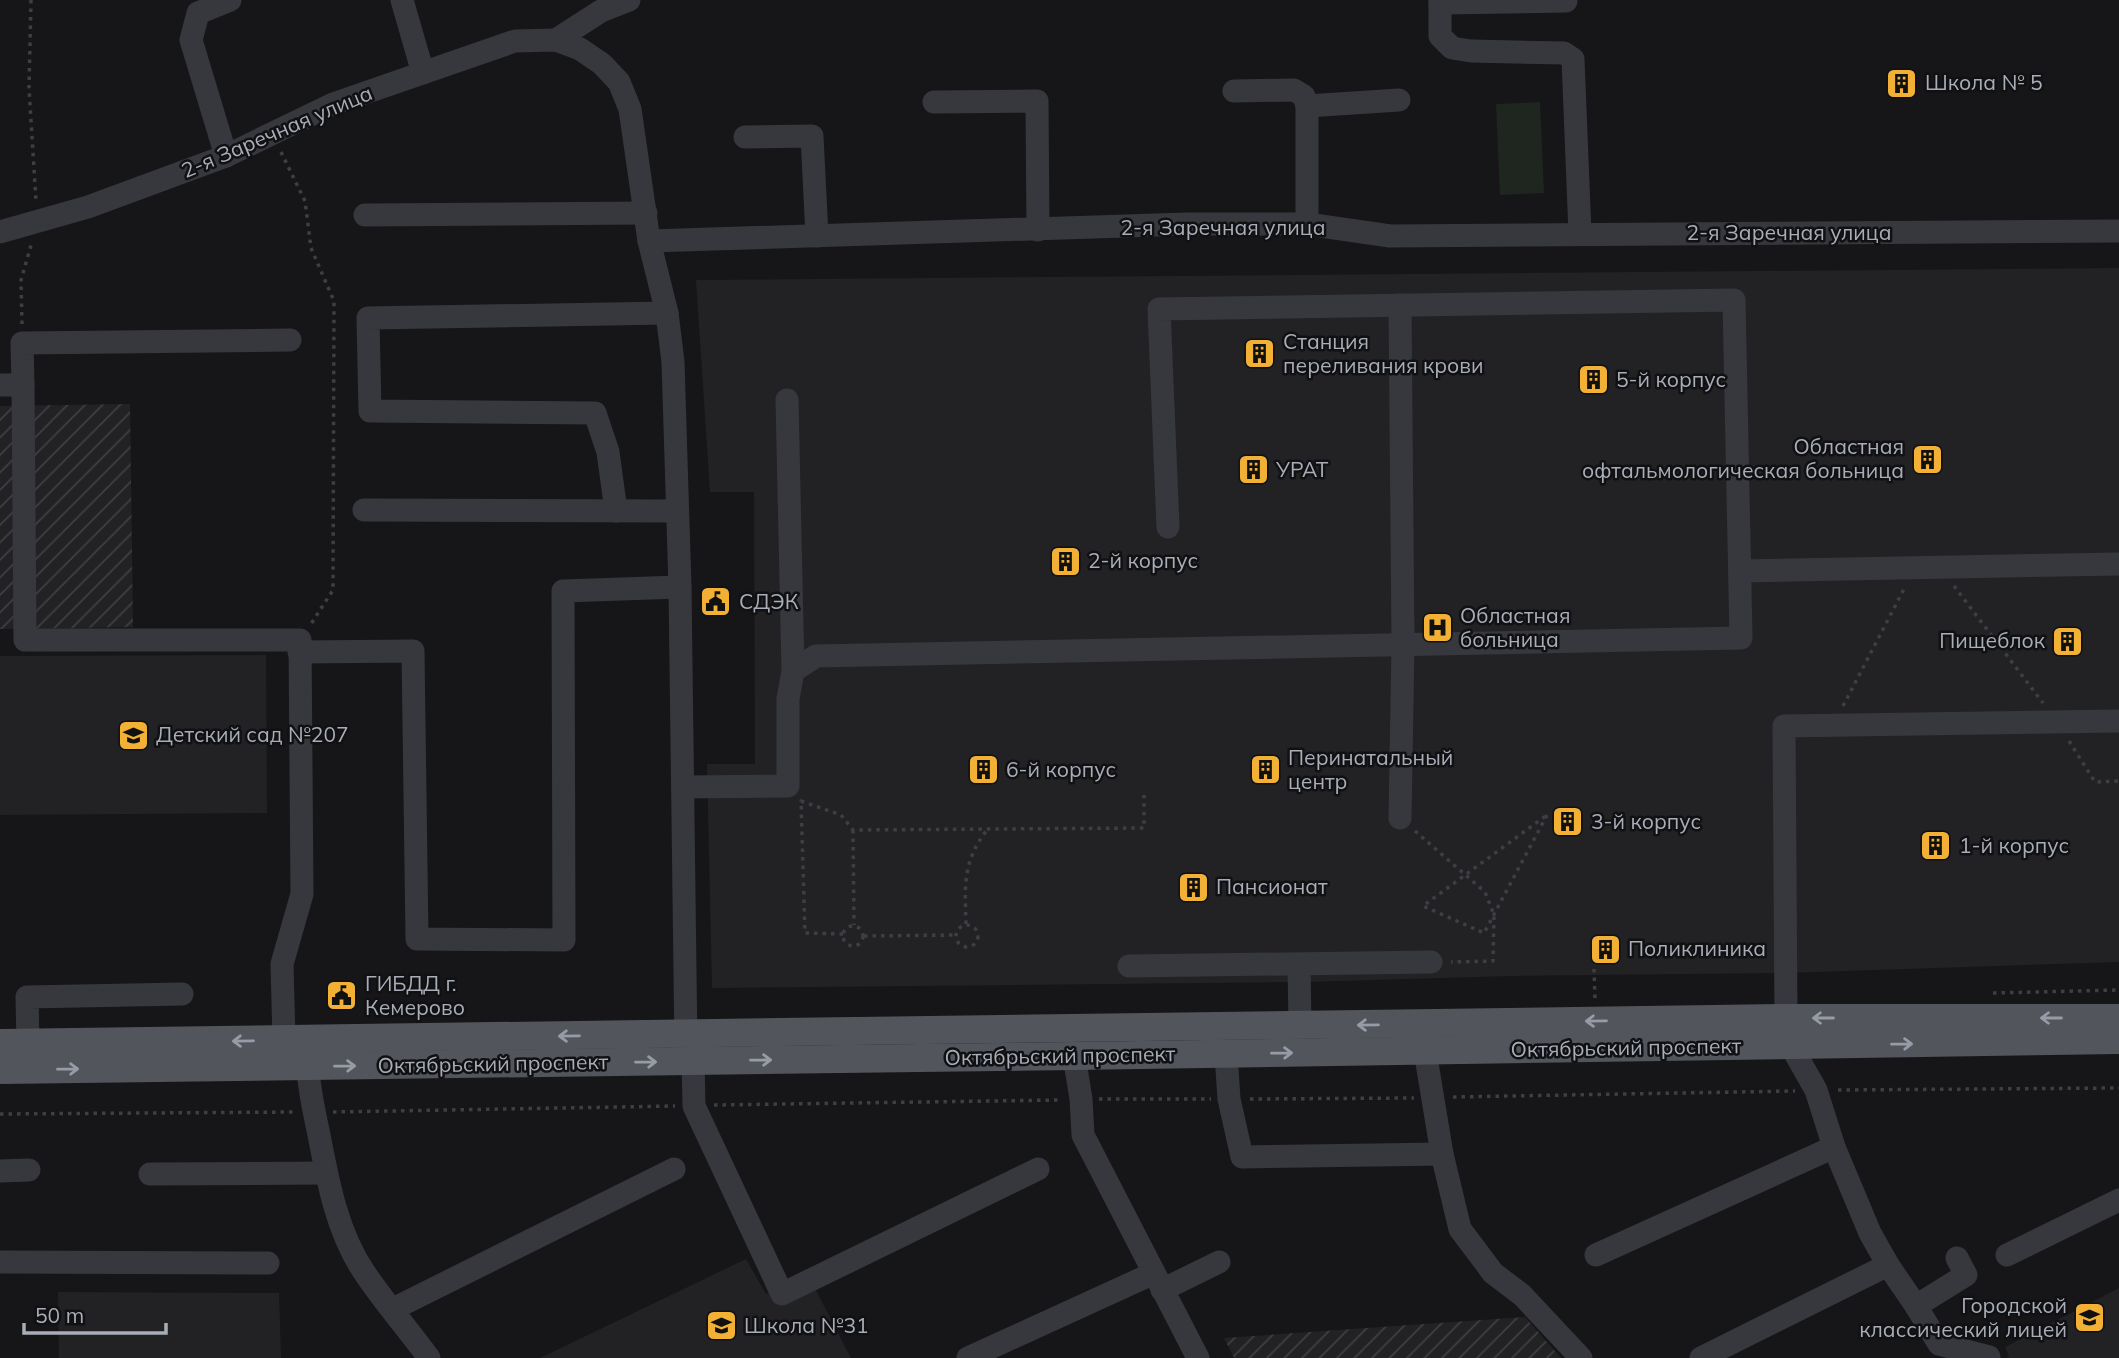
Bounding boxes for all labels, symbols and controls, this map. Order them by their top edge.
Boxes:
building icon: Школа № 5 [1885,66,1919,100]
place label: Школа № 5 [1925,69,2043,95]
street label: 2-я Заречная улица [177,79,376,183]
street label: 2-я Заречная улица [1121,214,1325,240]
street label: 2-я Заречная улица [1687,219,1891,245]
place label: Станция переливания крови [1283,328,1484,378]
building icon: Станция переливания крови [1243,337,1277,371]
building icon: 5-й корпус [1576,363,1610,397]
place label: 5-й корпус [1616,366,1726,392]
place label: Областная офтальмологическая больница [1582,433,1904,483]
building icon: Областная офтальмологическая больница [1910,442,1944,476]
building icon: УРАТ [1236,453,1270,487]
place label: УРАТ [1275,456,1329,482]
building icon: 2-й корпус [1048,544,1082,578]
place label: 2-й корпус [1088,547,1198,573]
public building icon: СДЭК [699,585,733,619]
place label: СДЭК [739,588,799,614]
place label: Областная больница [1460,602,1570,652]
hospital icon: Областная больница [1420,611,1454,645]
building icon: Пищеблок [2051,624,2085,658]
place label: Пищеблок [1939,627,2046,653]
school or university icon: Детский сад №207 [116,718,150,752]
place label: Детский сад №207 [156,721,349,747]
place label: Перинатальный центр [1288,744,1453,794]
building icon: 6-й корпус [966,753,1000,787]
building icon: Перинатальный центр [1248,753,1282,787]
place label: 6-й корпус [1006,756,1116,782]
building icon: 3-й корпус [1551,805,1585,839]
place label: 3-й корпус [1591,808,1701,834]
building icon: 1-й корпус [1919,829,1953,863]
place label: 1-й корпус [1959,832,2069,858]
building icon: Пансионат [1176,870,1210,904]
place label: Пансионат [1216,873,1328,899]
building icon: Поликлиника [1588,932,1622,966]
place label: Поликлиника [1628,935,1766,961]
place label: ГИБДД г. Кемерово [365,970,465,1020]
public building icon: ГИБДД г. Кемерово [325,979,359,1013]
one-way arrow [1812,1011,1835,1025]
one-way arrow [2039,1011,2062,1025]
one-way arrow [1585,1014,1608,1028]
one-way arrow [1357,1018,1380,1032]
one-way arrow [558,1030,581,1043]
street label: Октябрьский проспект [1510,1032,1742,1062]
one-way arrow [232,1034,255,1048]
one-way arrow [1890,1037,1913,1050]
street label: Октябрьский проспект [944,1040,1176,1070]
one-way arrow [1271,1046,1294,1060]
street label: Октябрьский проспект [377,1048,609,1078]
one-way arrow [749,1053,772,1067]
one-way arrow [634,1055,657,1068]
one-way arrow [333,1059,356,1072]
one-way arrow [56,1062,79,1076]
scale bar [24,1292,166,1336]
place label: Городской классический лицей [1859,1292,2067,1342]
school or university icon: Городской классический лицей [2073,1301,2107,1335]
text: 50 m [35,1302,84,1328]
school or university icon: Школа №31 [704,1309,738,1343]
place label: Школа №31 [744,1312,869,1338]

